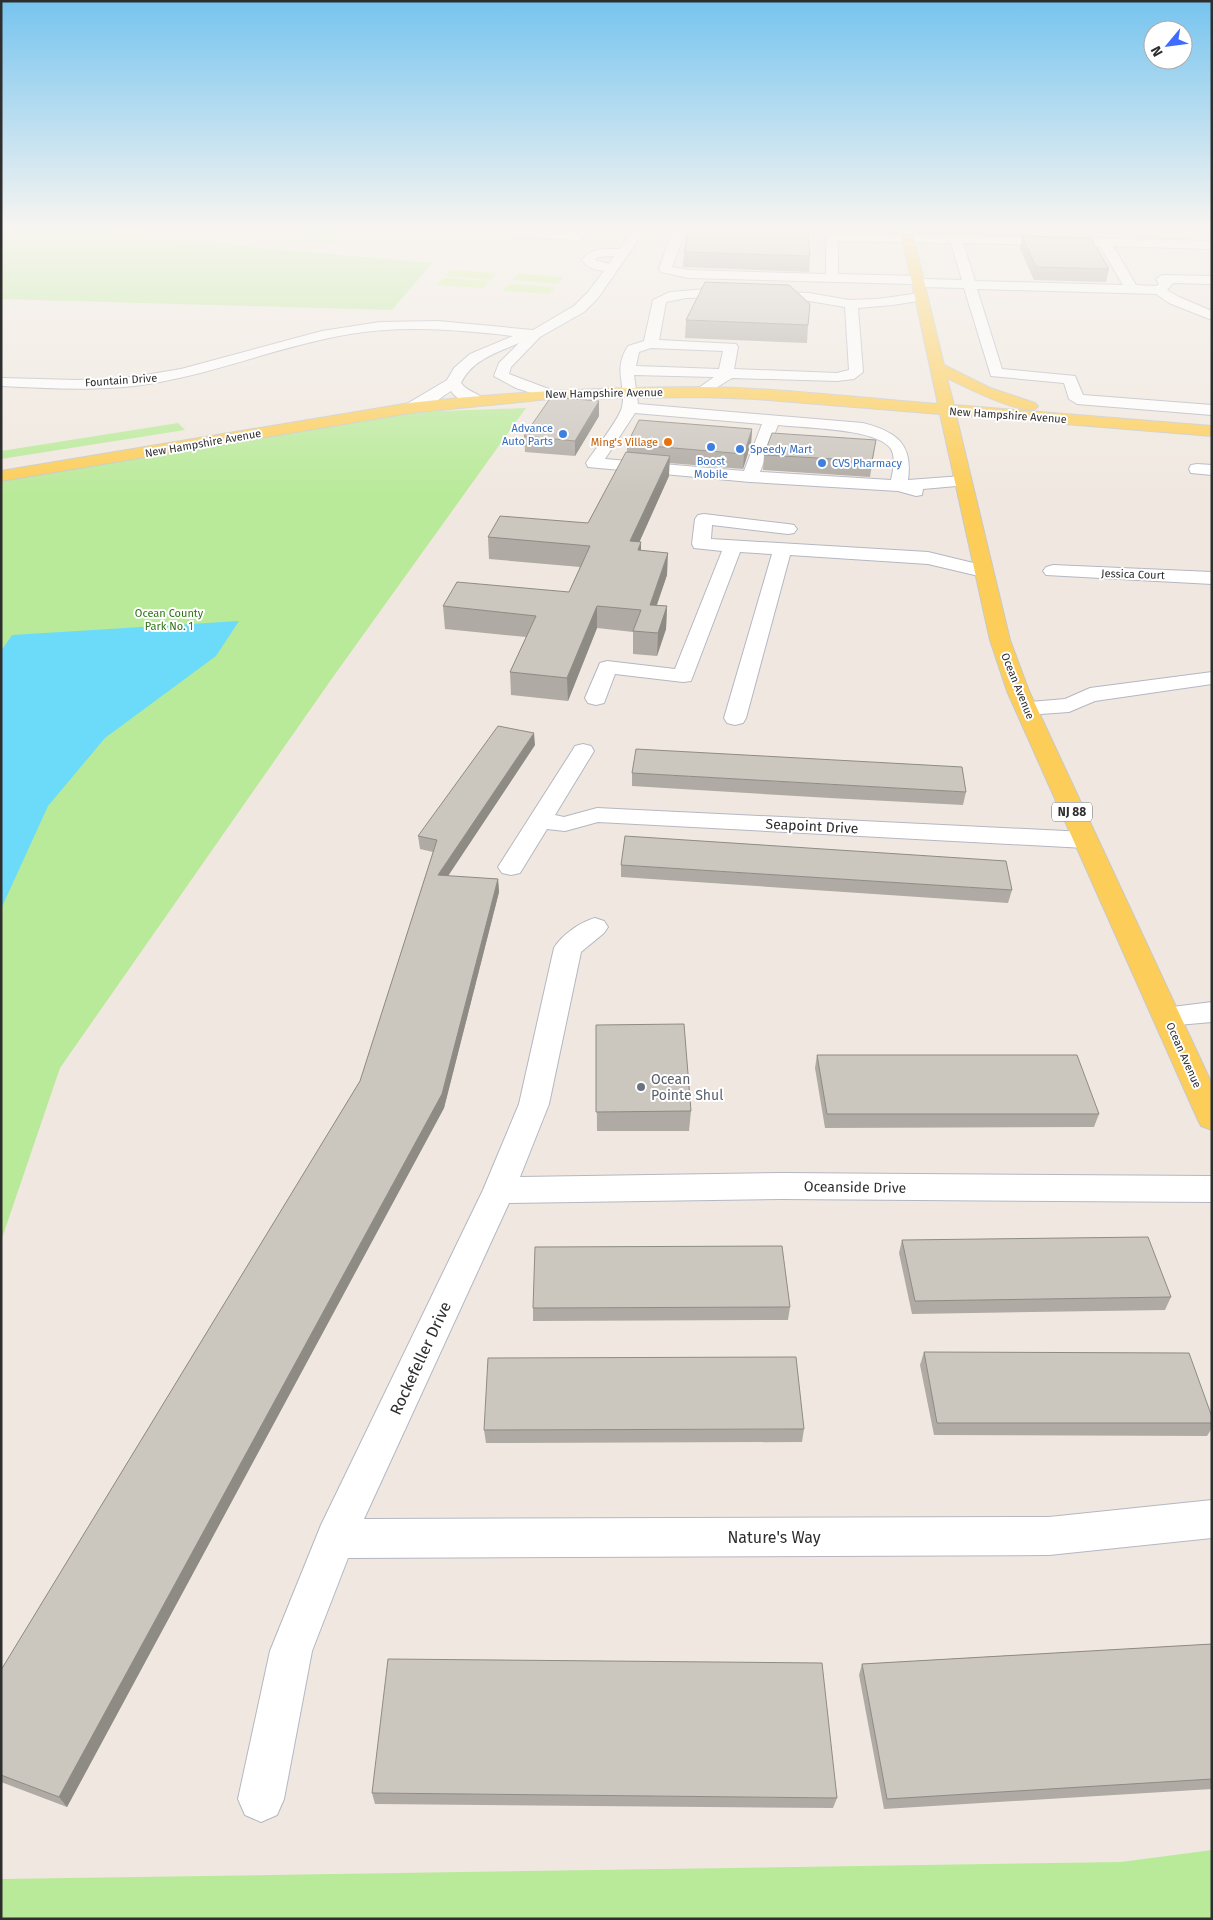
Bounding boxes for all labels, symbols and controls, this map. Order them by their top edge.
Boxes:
north arrow [1143,20,1193,70]
text: N [1147,43,1167,59]
street label: Fountain Drive [84,371,158,390]
street label: New Hampshire Avenue [545,386,663,401]
street label: New Hampshire Avenue [949,405,1067,426]
place label: Advance Auto Parts [502,422,553,448]
street label: New Hampshire Avenue [144,427,262,460]
marker: Advance Auto Parts [557,428,569,440]
place label: Ming's Village [591,436,658,449]
marker: Ming's Village [662,436,674,448]
marker: Boost Mobile [705,441,717,453]
marker: Speedy Mart [734,443,746,455]
place label: Speedy Mart [750,443,812,456]
place label: Boost Mobile [694,455,728,481]
marker: CVS Pharmacy [816,457,828,469]
place label: CVS Pharmacy [832,457,903,470]
street label: Jessica Court [1101,567,1165,582]
park label: Ocean County Park No. 1 [135,607,204,633]
street label: Ocean Avenue [998,651,1037,721]
road number: NJ 88 [1052,802,1092,822]
street label: Seapoint Drive [765,816,859,837]
street label: Ocean Avenue [1163,1020,1204,1090]
place label: Ocean Pointe Shul [651,1071,723,1104]
marker: Ocean Pointe Shul [635,1081,647,1093]
street label: Oceanside Drive [804,1178,906,1197]
street label: Rockefeller Drive [386,1298,455,1418]
street label: Nature's Way [727,1528,821,1547]

